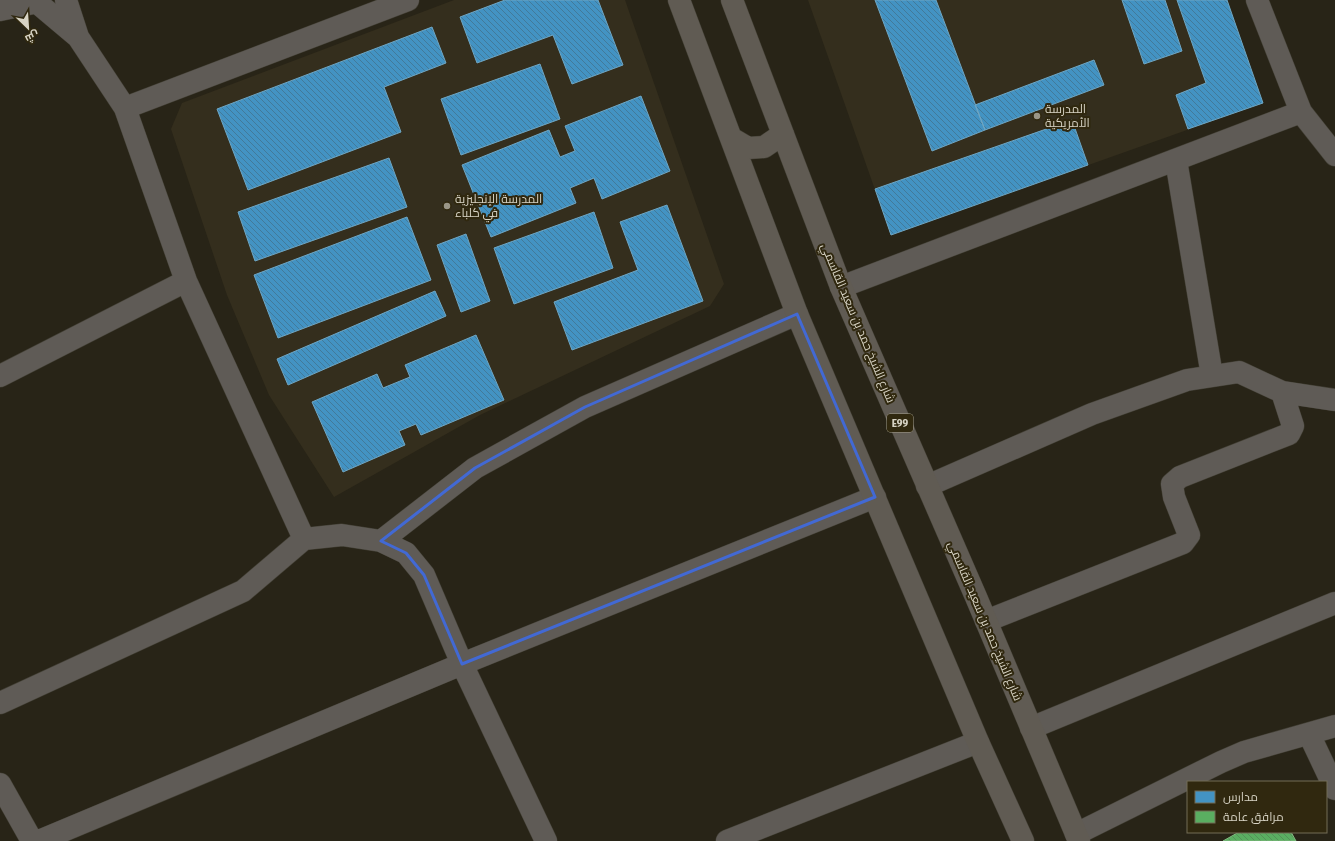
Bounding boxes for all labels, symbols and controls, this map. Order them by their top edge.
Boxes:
north arrow [8,8,48,48]
text: ش [23,28,41,45]
place label: المدرسة الأمريكية [1045,102,1090,130]
marker: المدرسة الأمريكية [1032,111,1042,121]
place label: المدرسة الإنجليزية في كلباء [455,192,542,223]
marker: المدرسة الإنجليزية في كلباء [442,201,452,211]
street label: شارع الشيخ حمد بن سعيد القاسمي [815,241,898,406]
road number: E99 [887,414,913,432]
street label: شارع الشيخ حمد بن سعيد القاسمي [942,539,1025,704]
legend [1187,781,1327,833]
text: مدارس [1223,790,1258,804]
text: مرافق عامة [1223,810,1284,824]

